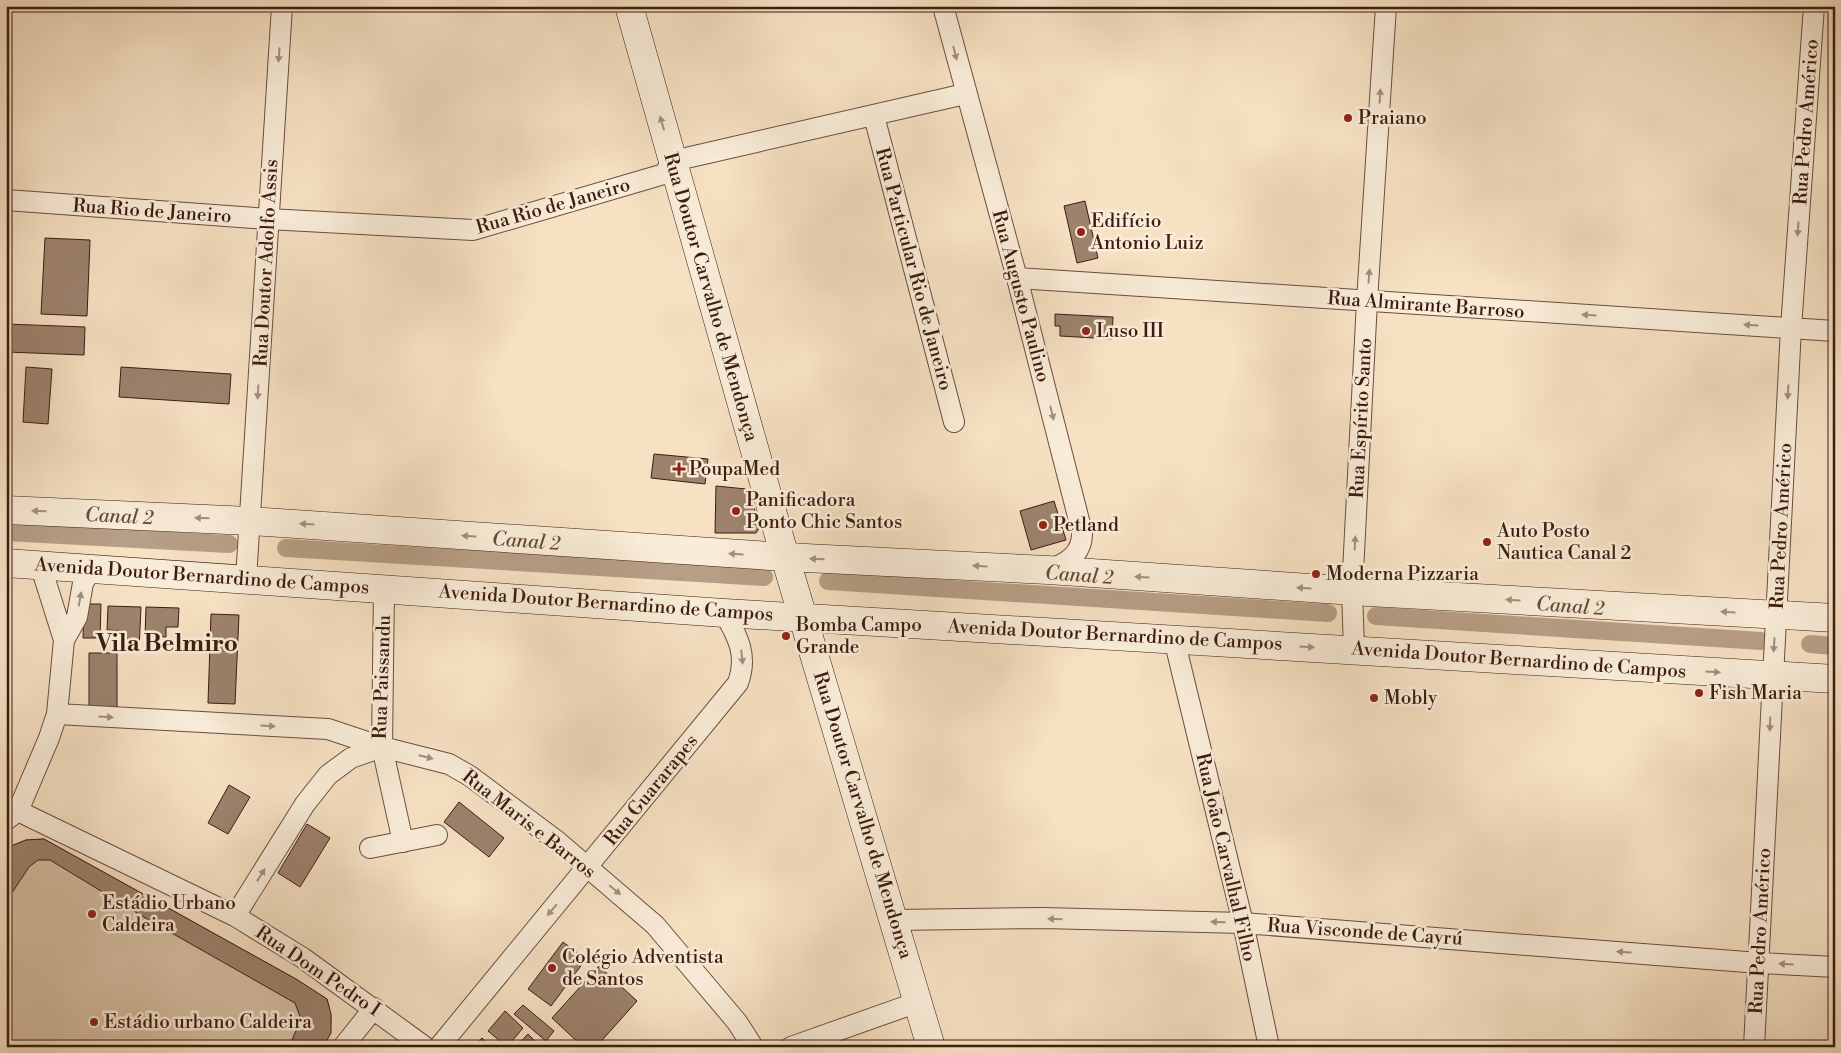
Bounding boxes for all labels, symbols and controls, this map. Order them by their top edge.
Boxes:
street label: Rua Pedro Américo [1788,38,1824,206]
one-way arrow [951,46,959,61]
one-way arrow [274,47,282,63]
one-way arrow [1377,88,1385,104]
place label: Praiano [1358,106,1427,130]
marker: Praiano [1342,112,1354,124]
one-way arrow [657,116,665,131]
street label: Rua Particular Rio de Janeiro [870,145,958,393]
street label: Rua Doutor Carvalho de Mendonça [658,150,764,445]
street label: Rua Doutor Adolfo Assis [249,158,283,368]
street label: Rua Rio de Janeiro [473,173,633,239]
street label: Rua Rio de Janeiro [72,193,232,229]
street label: Rua Augusto Paulino [986,207,1056,385]
place label: Edifício Antonio Luiz [1090,209,1204,255]
one-way arrow [1794,222,1802,238]
marker: Edifício Antonio Luiz [1075,226,1087,238]
one-way arrow [1365,267,1373,283]
street label: Rua Almirante Barroso [1327,286,1525,324]
one-way arrow [1581,311,1597,319]
place label: Luso III [1096,319,1164,343]
one-way arrow [1743,321,1759,329]
marker: Luso III [1080,325,1092,337]
street label: Rua Espírito Santo [1345,337,1377,499]
one-way arrow [253,384,261,400]
one-way arrow [1783,384,1791,400]
one-way arrow [1048,406,1056,421]
street label: Rua Pedro Américo [1765,442,1797,610]
place label: PoupaMed [689,457,780,481]
marker: PoupaMed [673,463,685,475]
place label: Panificadora Ponto Chic Santos [746,488,902,534]
water label: Canal 2 [84,503,154,531]
marker: Panificadora Ponto Chic Santos [730,505,742,517]
one-way arrow [31,507,47,515]
place label: Petland [1053,513,1119,537]
one-way arrow [194,514,210,522]
marker: Petland [1037,519,1049,531]
place label: Auto Posto Nautica Canal 2 [1496,519,1631,565]
one-way arrow [299,520,315,528]
water label: Canal 2 [491,527,561,557]
one-way arrow [461,531,477,539]
one-way arrow [1351,534,1359,550]
marker: Auto Posto Nautica Canal 2 [1481,536,1493,548]
one-way arrow [728,550,744,558]
street label: Avenida Doutor Bernardino de Campos [33,552,370,600]
one-way arrow [809,554,825,562]
one-way arrow [971,561,987,569]
water label: Canal 2 [1044,561,1114,591]
place label: Moderna Pizzaria [1326,562,1479,586]
marker: Moderna Pizzaria [1310,568,1322,580]
one-way arrow [1133,572,1149,580]
street label: Avenida Doutor Bernardino de Campos [437,579,774,627]
one-way arrow [1296,584,1312,592]
one-way arrow [76,591,84,607]
water label: Canal 2 [1535,592,1605,622]
one-way arrow [1505,596,1521,604]
one-way arrow [1719,607,1735,615]
place label: Bomba Campo Grande [795,613,922,659]
street label: Rua Paissandu [368,614,396,740]
street label: Avenida Doutor Bernardino de Campos [946,614,1283,656]
district label: Vila Belmiro [95,629,238,659]
marker: Bomba Campo Grande [780,630,792,642]
street label: Avenida Doutor Bernardino de Campos [1350,636,1687,684]
one-way arrow [1770,637,1778,653]
one-way arrow [1299,643,1315,651]
one-way arrow [738,650,746,666]
street label: Rua Doutor Carvalho de Mendonça [808,668,918,962]
one-way arrow [1706,668,1722,676]
place label: Fish Maria [1709,681,1802,705]
place label: Mobly [1384,686,1438,710]
marker: Fish Maria [1693,687,1705,699]
marker: Mobly [1368,692,1380,704]
one-way arrow [98,713,114,721]
one-way arrow [1765,716,1773,732]
one-way arrow [260,722,276,730]
street label: Rua Guararapes [599,729,703,851]
street label: Rua João Carvalhal Filho [1190,750,1262,964]
one-way arrow [419,753,434,761]
street label: Rua Maris e Barros [457,764,601,884]
street label: Rua Pedro Américo [1744,847,1776,1015]
one-way arrow [257,869,266,882]
one-way arrow [608,885,622,895]
place label: Estádio Urbano Caldeira [102,891,236,937]
one-way arrow [547,904,558,917]
marker: Estádio Urbano Caldeira [86,908,98,920]
street label: Rua Visconde de Cayrú [1266,913,1464,951]
one-way arrow [1047,914,1063,922]
one-way arrow [1209,918,1225,926]
street label: Rua Dom Pedro I [251,920,385,1022]
place label: Colégio Adventista de Santos [562,945,724,991]
one-way arrow [1616,948,1632,956]
one-way arrow [1778,960,1794,968]
marker: Colégio Adventista de Santos [546,962,558,974]
place label: Estádio urbano Caldeira [104,1010,312,1034]
marker: Estádio urbano Caldeira [88,1016,100,1028]

